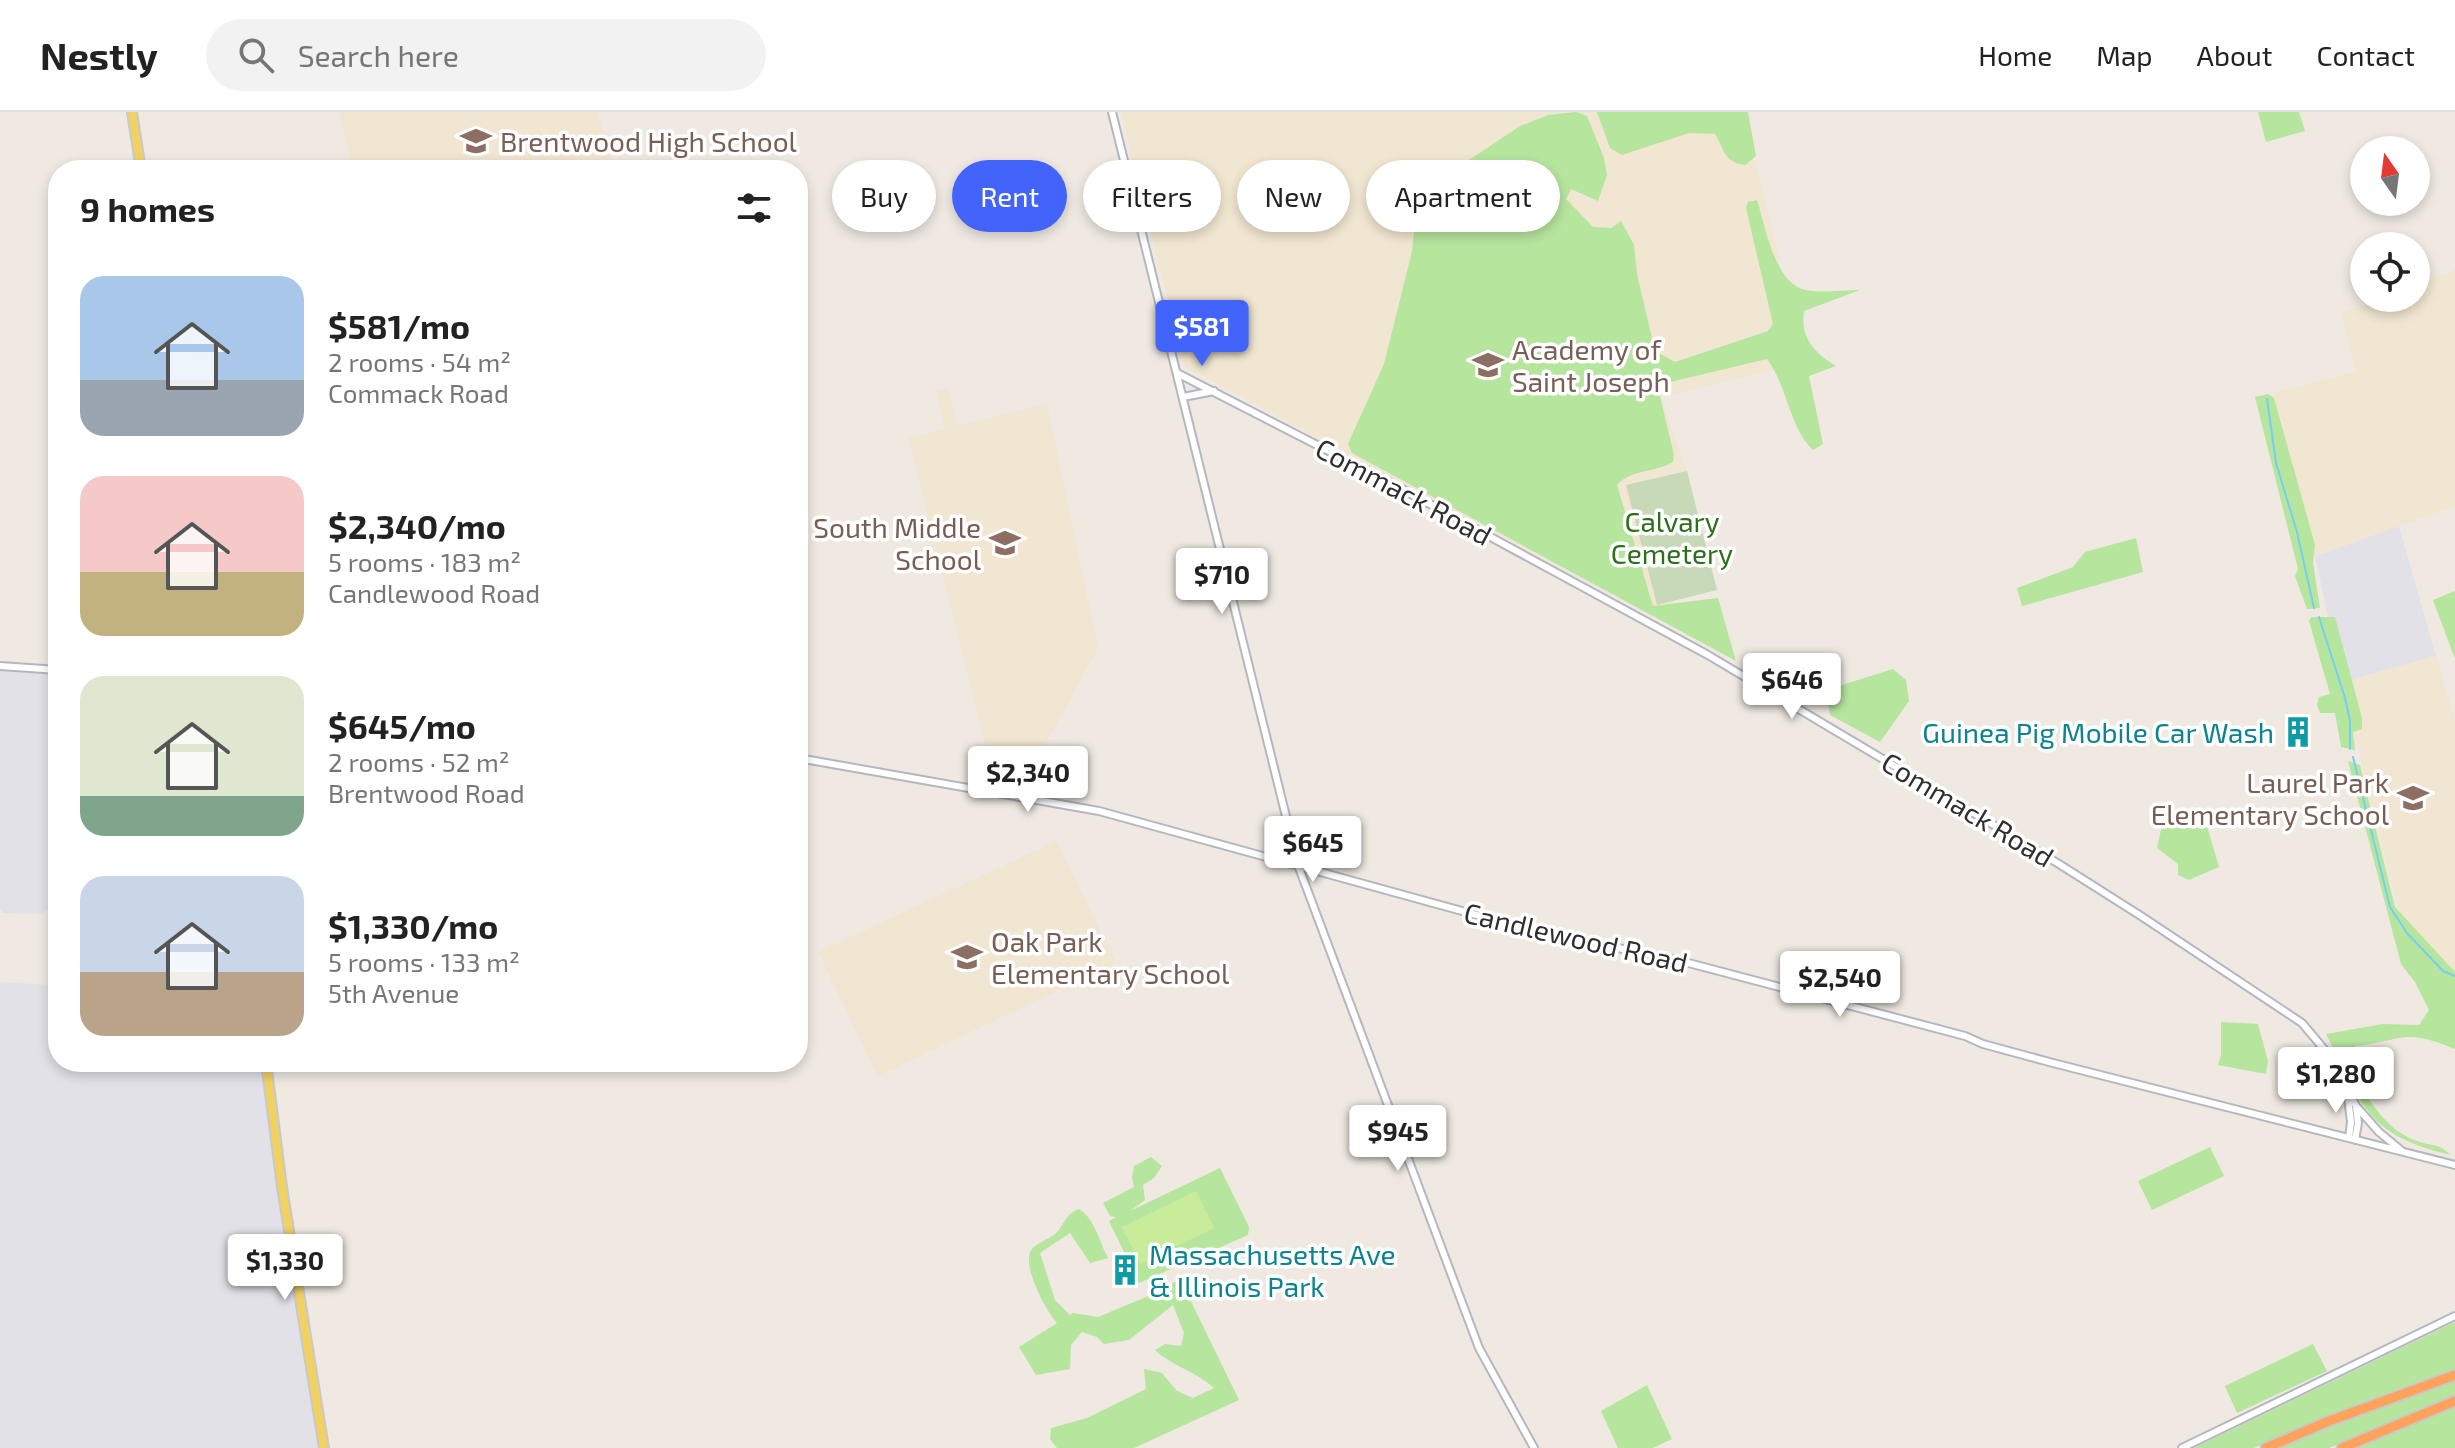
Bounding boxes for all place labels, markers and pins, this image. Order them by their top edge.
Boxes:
school or university icon: Brentwood High School [459,124,493,158]
place label: Brentwood High School [500,124,798,158]
pin: $581 [1155,300,1249,368]
place label: Academy of Saint Joseph [1512,332,1670,398]
school or university icon: Academy of Saint Joseph [1471,348,1505,382]
place label: South Middle School [813,510,982,576]
school or university icon: South Middle School [988,526,1022,560]
pin: $710 [1175,548,1269,616]
pin: $646 [1745,653,1839,721]
place label: Guinea Pig Mobile Car Wash [1922,715,2274,749]
building icon: Guinea Pig Mobile Car Wash [2281,715,2315,749]
pin: $2,340 [963,746,1093,814]
place label: Laurel Park Elementary School [2151,765,2390,831]
school or university icon: Laurel Park Elementary School [2396,781,2430,815]
pin: $645 [1266,816,1360,884]
place label: Oak Park Elementary School [991,924,1230,990]
school or university icon: Oak Park Elementary School [950,940,984,974]
pin: $2,540 [1775,951,1905,1019]
pin: $1,280 [2271,1047,2401,1115]
pin: $945 [1351,1105,1445,1173]
pin: $1,330 [220,1234,350,1302]
place label: Massachusetts Ave & Illinois Park [1149,1237,1396,1303]
building icon: Massachusetts Ave & Illinois Park [1108,1253,1142,1287]

